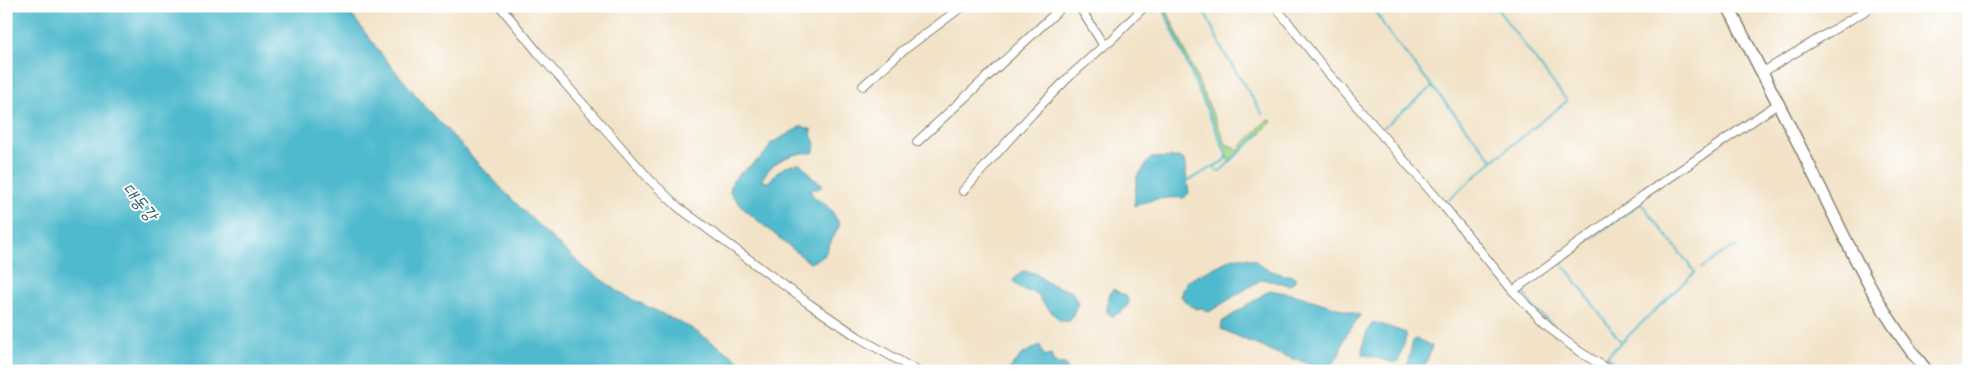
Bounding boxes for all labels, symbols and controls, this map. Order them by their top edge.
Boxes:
water label: 대동강 [117,176,167,228]

